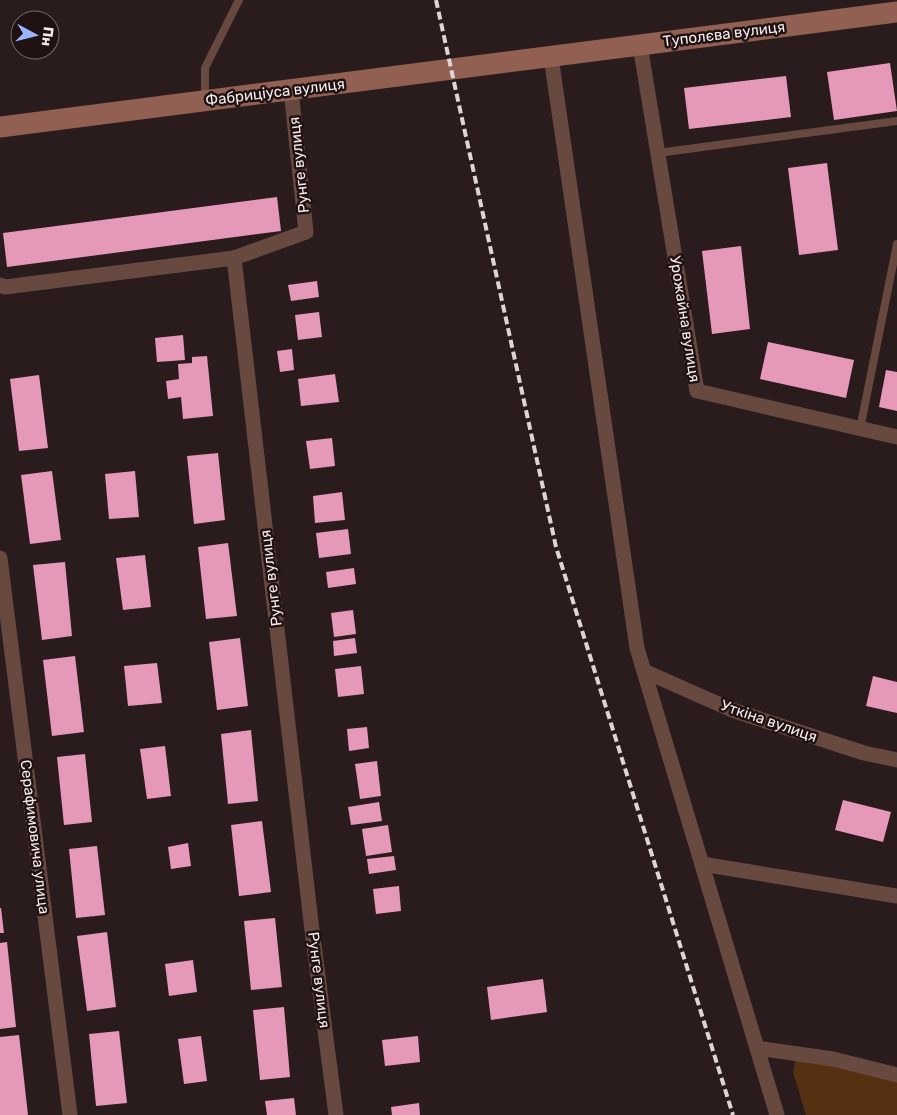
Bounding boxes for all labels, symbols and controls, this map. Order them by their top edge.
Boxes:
north arrow [10,10,60,60]
street label: Туполєва вулиця [662,18,786,50]
text: Пн [38,26,57,47]
street label: Фабриціуса вулиця [204,75,346,109]
street label: Рунге вулиця [285,116,313,214]
street label: Урожайна вулиця [666,255,704,383]
street label: Рунге вулиця [256,529,286,627]
street label: Уткiна вулиця [718,696,820,746]
street label: Серафимовича улица [17,759,53,915]
street label: Рунге вулиця [304,931,334,1029]

